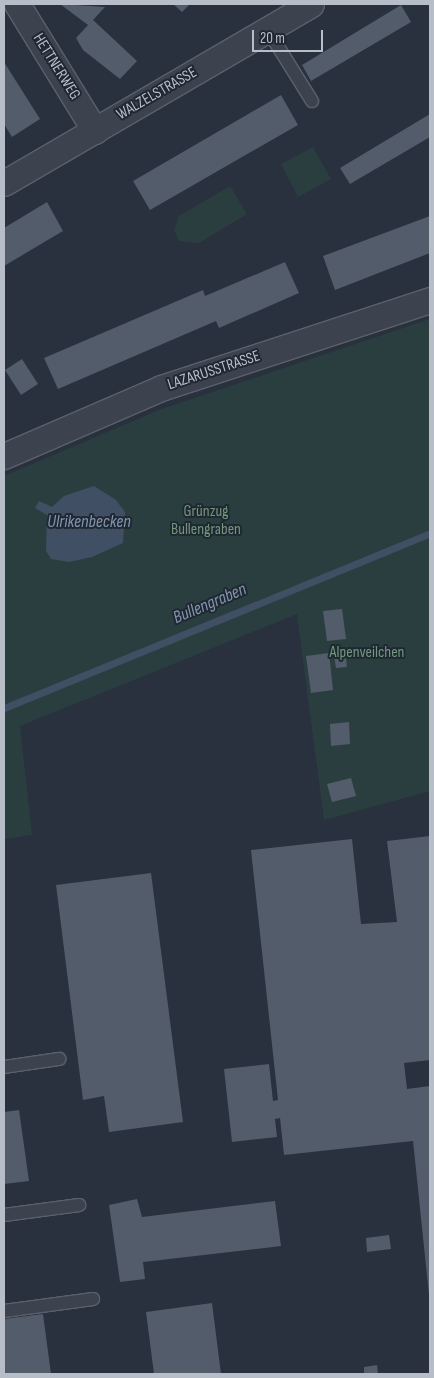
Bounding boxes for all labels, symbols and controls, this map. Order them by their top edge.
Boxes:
scale bar [254,20,325,52]
text: 20 m [260,29,285,48]
street label: HETTNERWEG [28,30,84,104]
street label: WALZELSTRASSE [113,63,201,125]
street label: LAZARUSSTRASSE [165,347,263,395]
park label: Grünzug Bullengraben [171,502,241,540]
water label: Ulrikenbecken [47,511,131,533]
water label: Bullengraben [170,579,250,629]
park label: Alpenveilchen [330,643,404,663]

